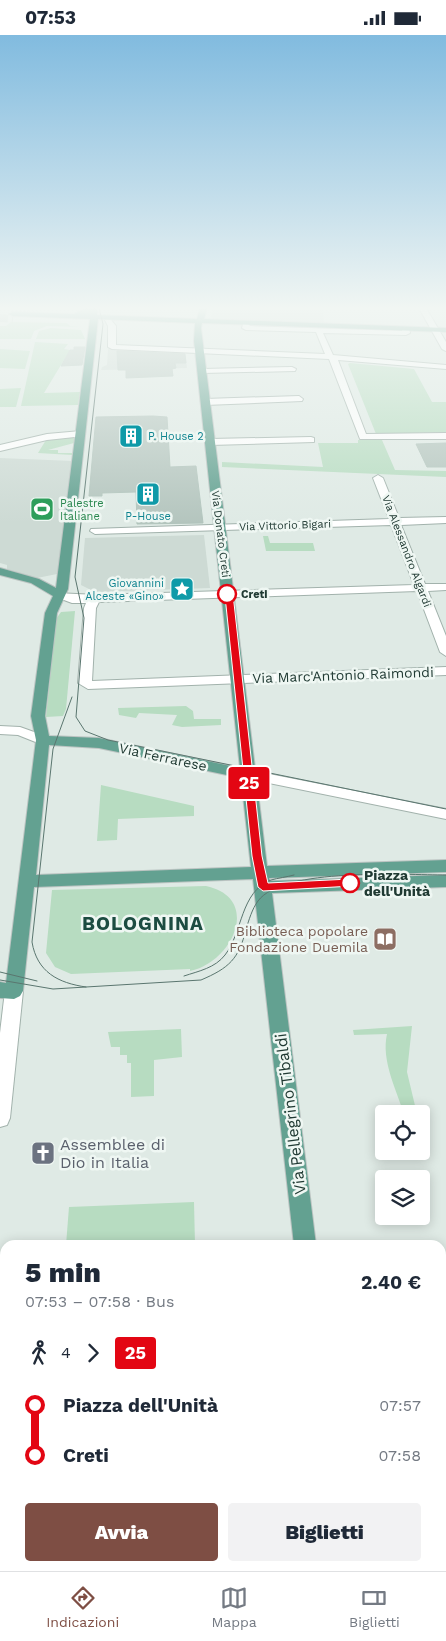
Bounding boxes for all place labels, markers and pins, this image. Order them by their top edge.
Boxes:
building icon: P. House 2 [118,423,144,449]
place label: P. House 2 [148,430,204,443]
building icon: P-House [135,481,161,507]
sports icon: Palestre Italiane [29,496,55,522]
place label: Palestre Italiane [60,497,104,523]
place label: P-House [125,510,171,523]
place icon: Giovannini Alceste «Gino» [169,576,195,602]
place label: Giovannini Alceste «Gino» [85,577,164,603]
marker: Creti [217,584,237,604]
place label: Creti [241,588,267,601]
place label: Piazza dell'Unità [364,867,431,899]
marker: Piazza dell'Unità [340,873,360,893]
place label: Biblioteca popolare Fondazione Duemila [229,923,368,955]
library icon: Biblioteca popolare Fondazione Duemila [372,926,398,952]
place label: Assemblee di Dio in Italia [60,1135,165,1172]
church icon: Assemblee di Dio in Italia [30,1140,56,1166]

